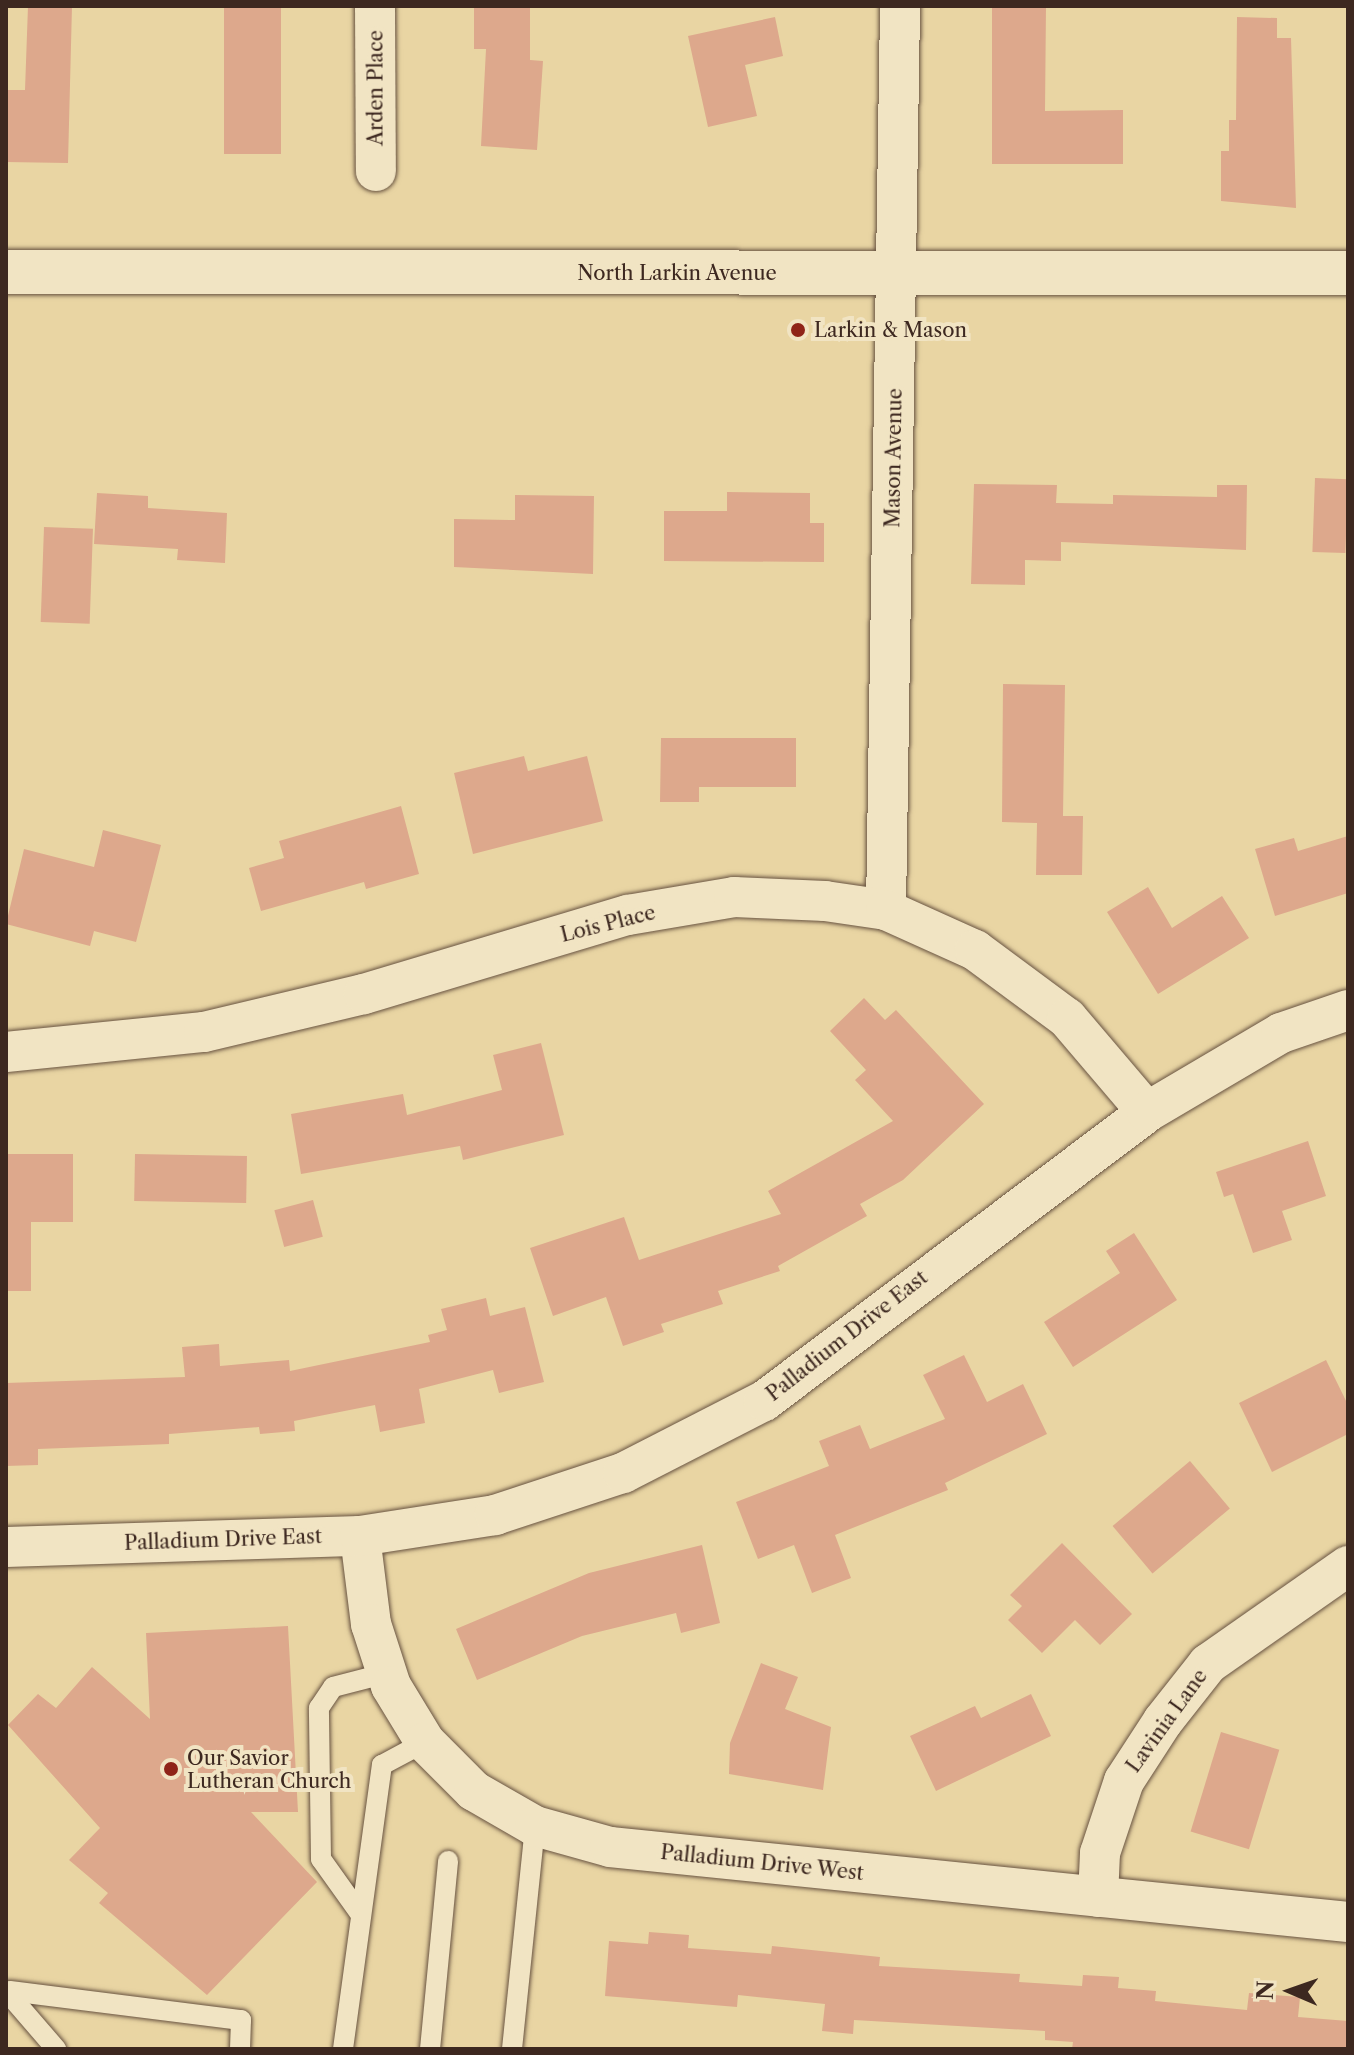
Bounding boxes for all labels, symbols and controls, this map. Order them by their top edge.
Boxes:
street label: Arden Place [364,30,388,146]
street label: North Larkin Avenue [577,261,777,285]
place label: Larkin & Mason [814,318,967,342]
marker: Larkin & Mason [789,321,807,339]
street label: Mason Avenue [881,388,907,528]
street label: Lois Place [558,901,658,947]
street label: Palladium Drive East [762,1266,932,1406]
street label: Palladium Drive East [124,1525,322,1555]
street label: Lavinia Lane [1121,1665,1213,1777]
place label: Our Savior Lutheran Church [187,1746,351,1793]
marker: Our Savior Lutheran Church [162,1760,180,1778]
street label: Palladium Drive West [659,1840,865,1886]
north arrow [1250,1951,1330,2031]
text: N [1252,1980,1279,2000]

